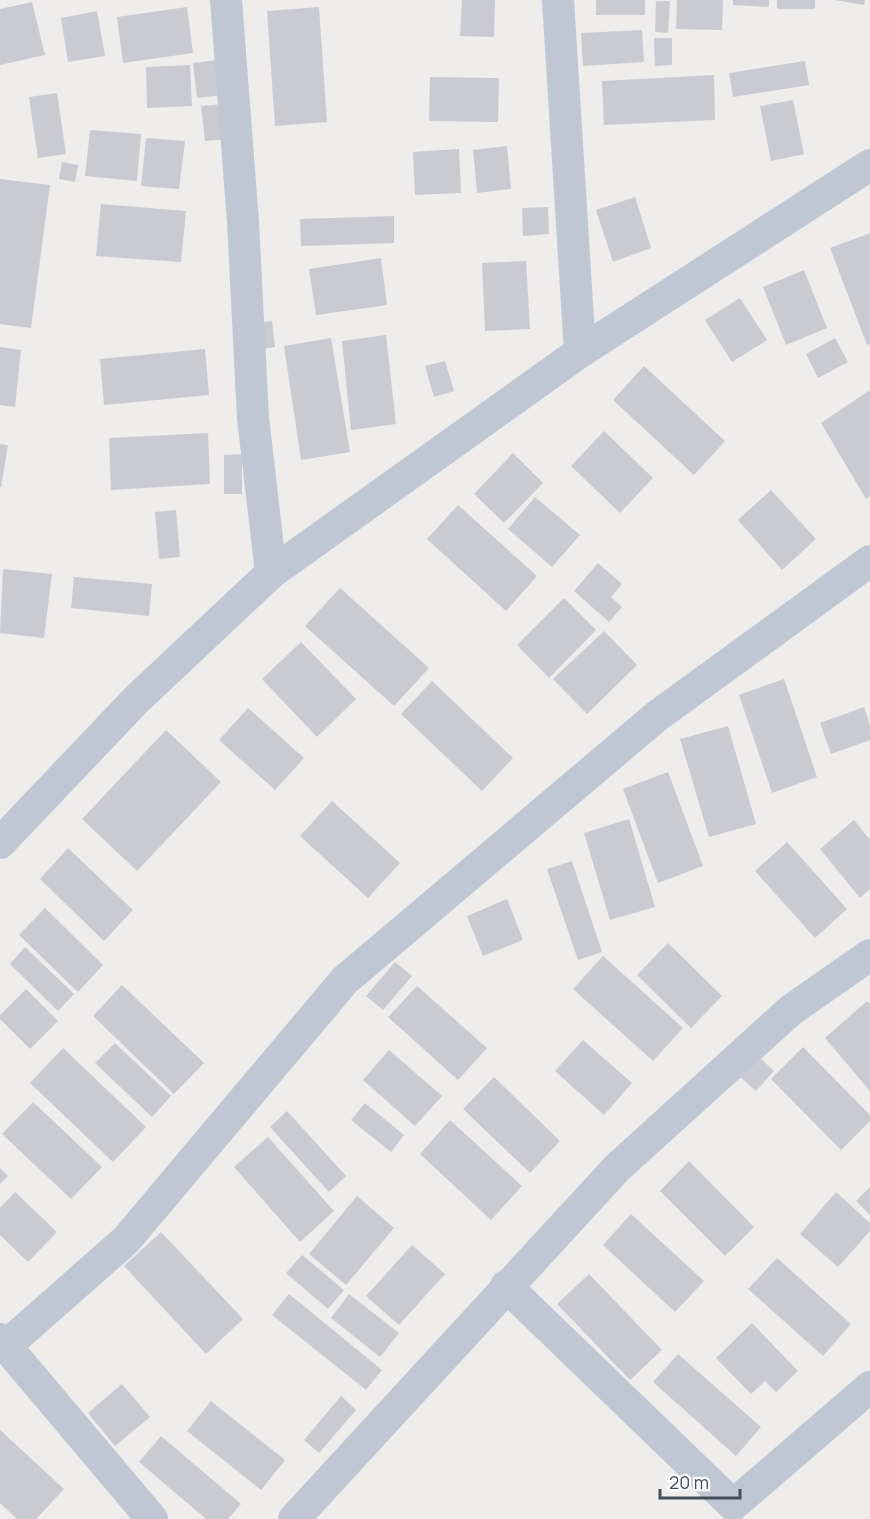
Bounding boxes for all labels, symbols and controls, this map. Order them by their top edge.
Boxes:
scale bar [660,1462,740,1500]
text: 20 m [669,1470,709,1494]

